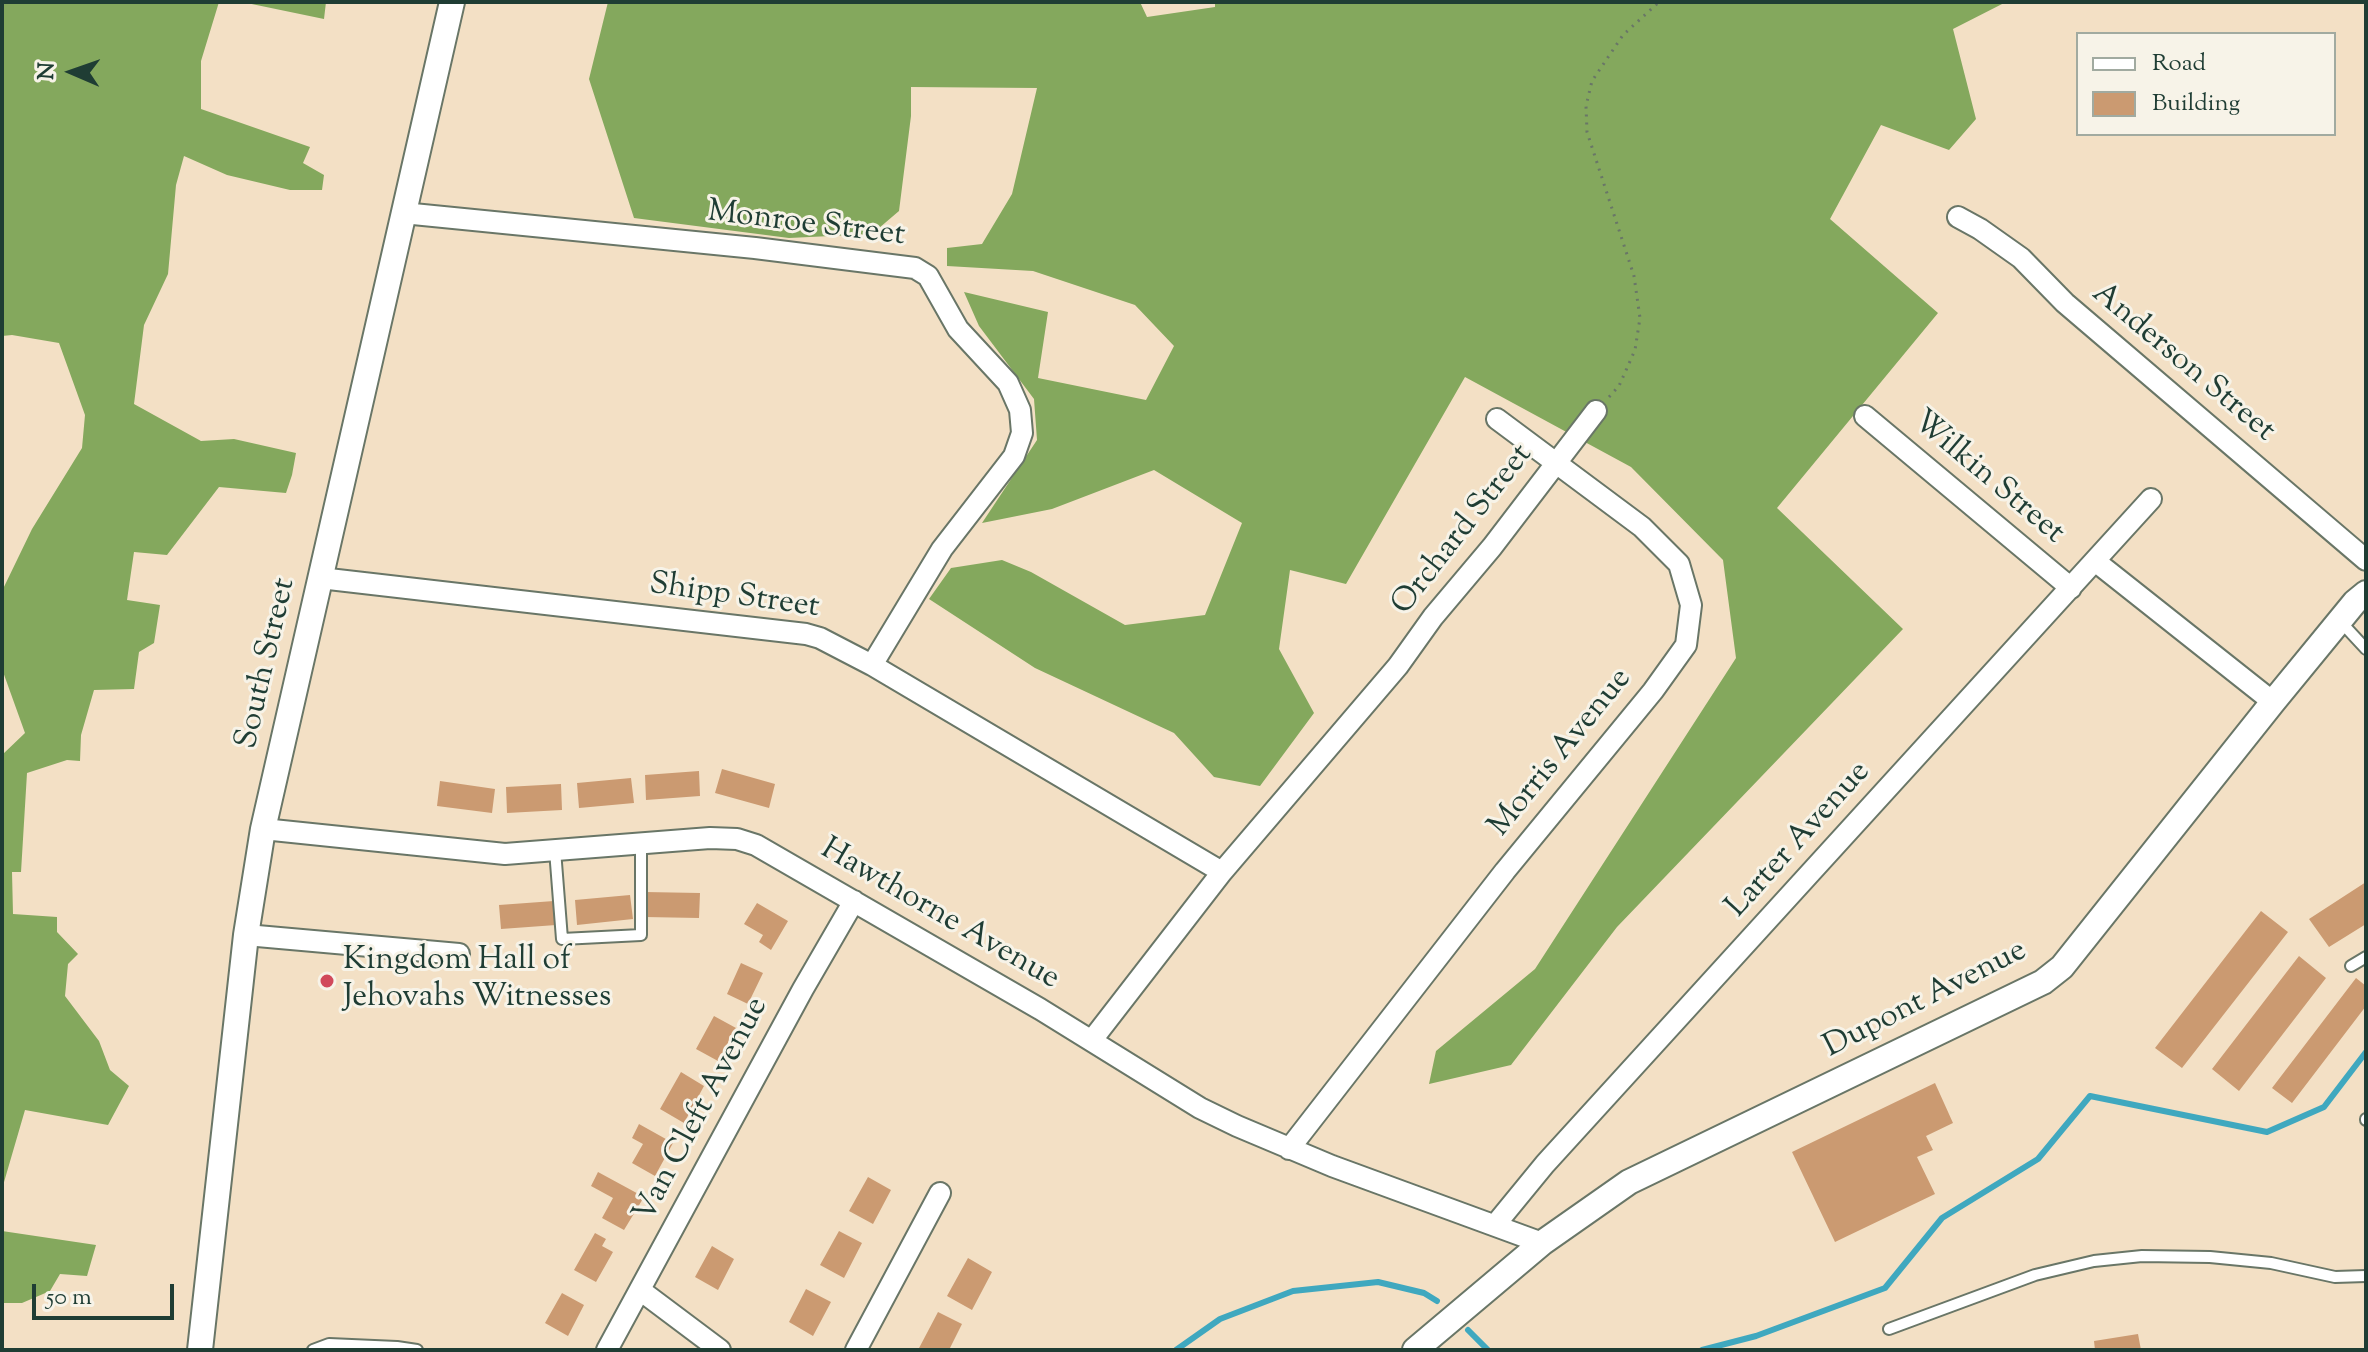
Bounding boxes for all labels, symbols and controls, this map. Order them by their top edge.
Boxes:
north arrow [32,32,112,112]
legend [2076,32,2336,136]
text: Road [2152,47,2206,81]
text: N [32,62,64,80]
text: Building [2152,87,2240,121]
street label: Monroe Street [705,195,907,257]
street label: Anderson Street [2082,276,2282,452]
street label: Wilkin Street [1903,404,2071,554]
street label: Orchard Street [1385,438,1543,624]
street label: Shipp Street [646,567,822,629]
street label: South Street [230,575,306,753]
street label: Morris Avenue [1482,662,1642,846]
street label: Larter Avenue [1720,755,1880,927]
street label: Hawthorne Avenue [813,832,1065,1000]
street label: Dupont Avenue [1818,933,2034,1069]
place label: Kingdom Hall of Jehovahs Witnesses [343,944,611,1019]
marker: Kingdom Hall of Jehovahs Witnesses [318,972,336,990]
street label: Van Cleft Avenue [627,992,779,1230]
scale bar [36,1268,178,1318]
text: 50 m [46,1281,92,1315]

